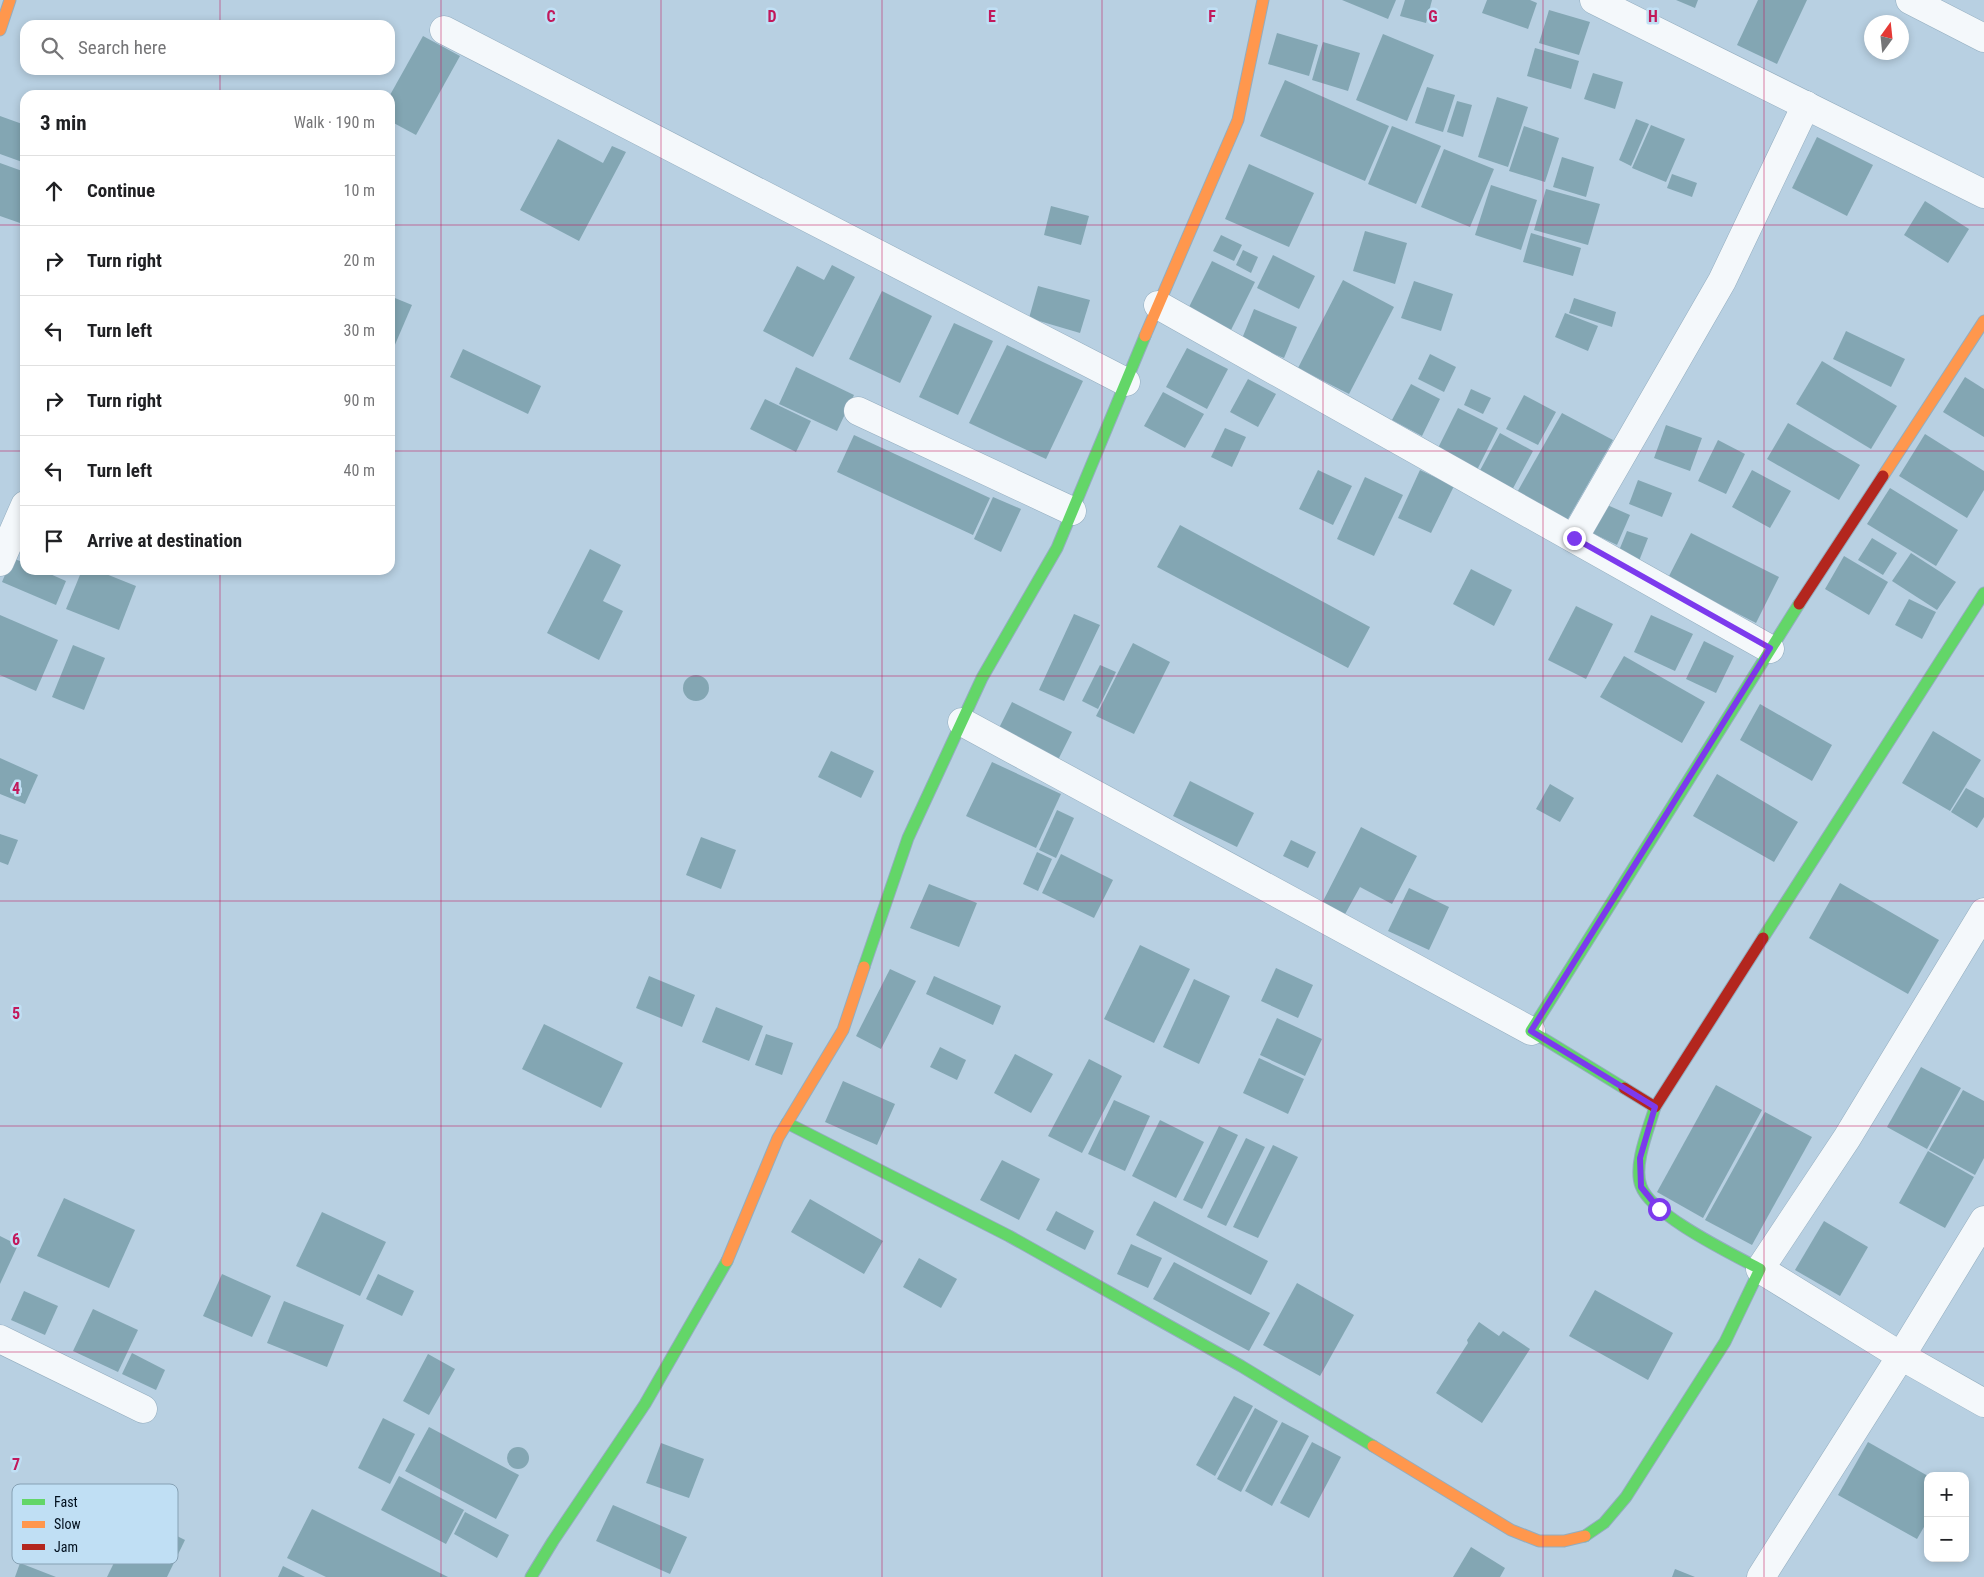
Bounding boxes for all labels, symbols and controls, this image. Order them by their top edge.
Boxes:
text: C [546,7,556,26]
text: D [767,7,777,26]
text: E [988,7,996,26]
text: F [1208,7,1216,26]
text: G [1428,7,1438,26]
text: H [1648,7,1658,26]
north arrow [1864,15,1909,60]
search box [20,20,395,75]
icon: search [38,34,66,62]
text: Search here [78,36,166,59]
text: 3 min [40,111,87,135]
text: Walk · 190 m [294,113,375,132]
icon: ahead [40,177,68,205]
text: Continue [87,179,155,202]
text: 10 m [343,181,375,200]
icon: right [40,247,68,275]
text: Turn right [87,249,162,272]
text: 20 m [343,251,375,270]
icon: left [40,317,68,345]
text: Turn left [87,319,152,342]
text: 30 m [343,321,375,340]
icon: right [40,387,68,415]
text: Turn right [87,389,162,412]
text: 90 m [343,391,375,410]
icon: left [40,457,68,485]
text: Turn left [87,459,152,482]
text: 40 m [343,461,375,480]
icon: arrive [40,527,68,555]
route end [1563,527,1586,550]
text: Arrive at destination [87,529,242,552]
text: 4 [12,779,20,798]
text: 5 [12,1004,20,1023]
route start [1648,1198,1671,1221]
text: 6 [12,1230,20,1249]
text: 7 [12,1455,20,1474]
map controls [1924,1472,1969,1562]
button: + [1924,1472,1969,1517]
legend [12,1484,178,1564]
text: Fast [54,1494,78,1510]
text: Slow [54,1516,81,1532]
button: − [1924,1517,1969,1562]
text: Jam [54,1539,78,1555]

